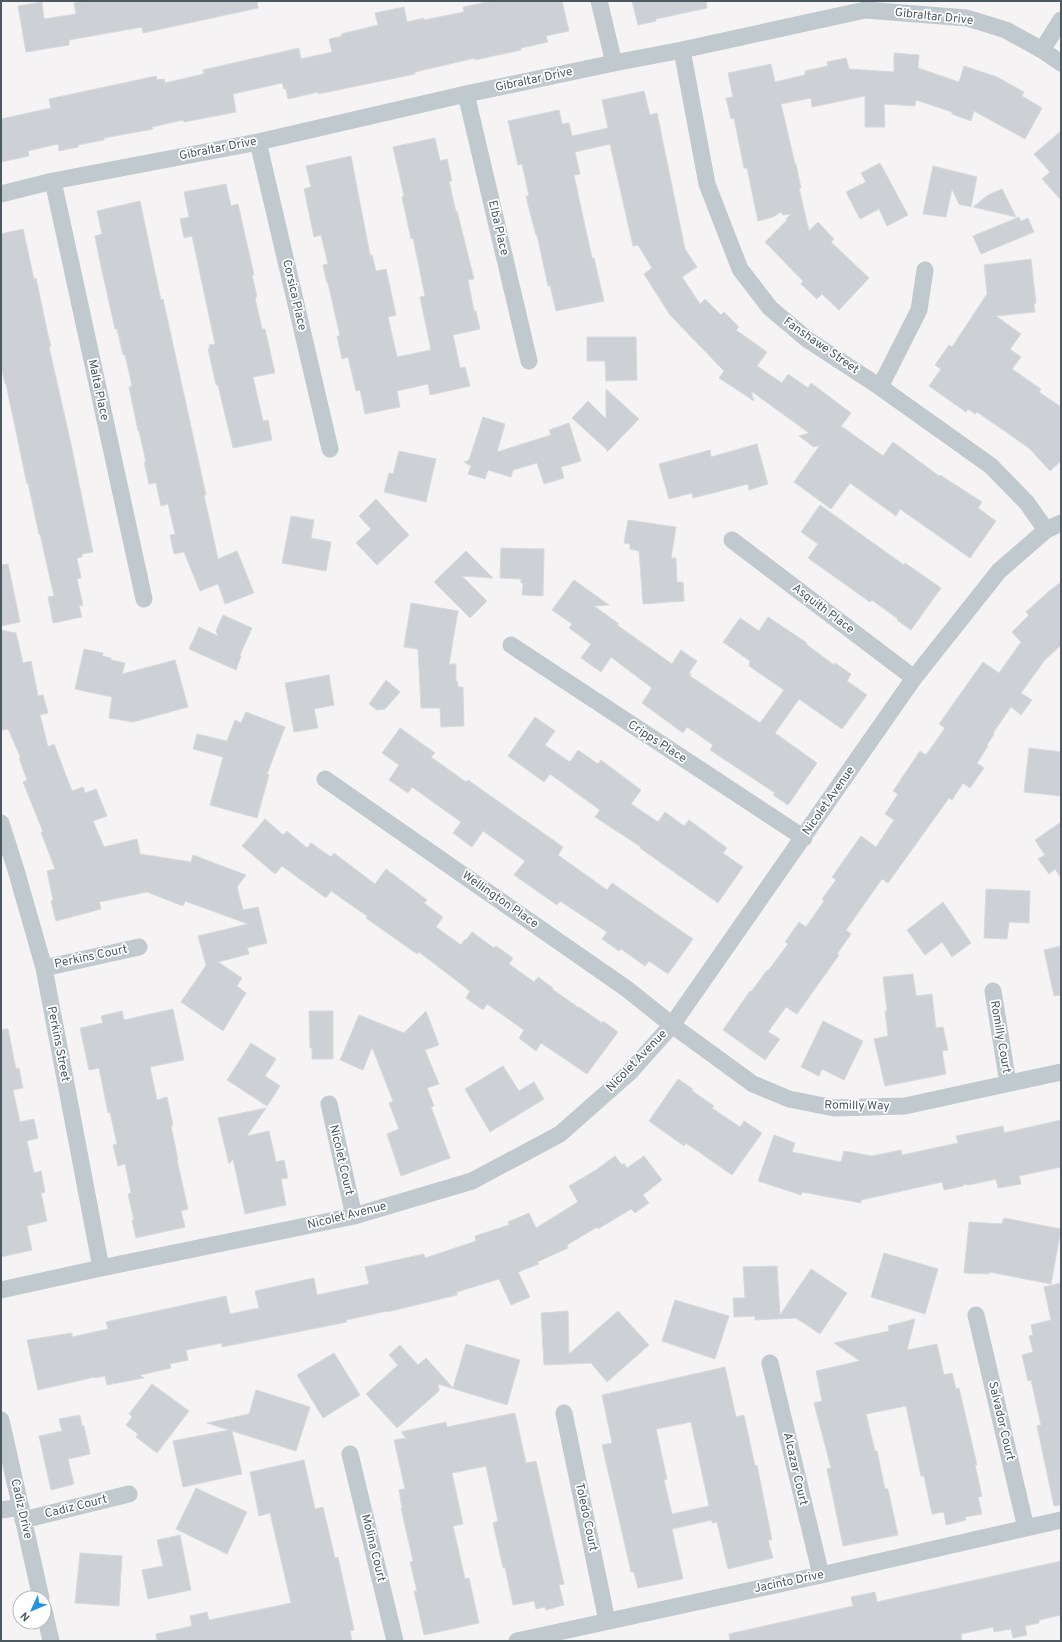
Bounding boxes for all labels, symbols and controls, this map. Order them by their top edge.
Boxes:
street label: Gibraltar Drive [894,5,974,29]
street label: Gibraltar Drive [494,64,574,96]
street label: Gibraltar Drive [178,134,258,164]
street label: Elba Place [484,199,512,257]
street label: Corsica Place [278,258,310,332]
street label: Fanshawe Street [780,314,862,378]
street label: Malta Place [84,358,112,422]
street label: Asquith Place [789,580,857,638]
street label: Cripps Place [625,717,689,767]
street label: Nicolet Avenue [799,763,859,839]
street label: Wellington Place [459,868,541,932]
street label: Perkins Court [53,941,129,973]
street label: Romilly Court [986,999,1014,1075]
street label: Perkins Street [43,1005,73,1083]
street label: Nicolet Avenue [603,1026,671,1096]
street label: Romilly Way [824,1097,890,1115]
street label: Nicolet Court [325,1123,357,1197]
street label: Nicolet Avenue [306,1198,388,1234]
street label: Salvador Court [984,1380,1018,1462]
street label: Alcazar Court [779,1431,811,1507]
street label: Cadiz Drive [6,1477,36,1541]
street label: Toledo Court [571,1481,601,1553]
street label: Cadiz Court [43,1492,109,1522]
street label: Molina Court [357,1512,389,1584]
street label: Jacinto Drive [753,1567,825,1597]
north arrow [12,1590,52,1630]
text: N [18,1609,33,1624]

